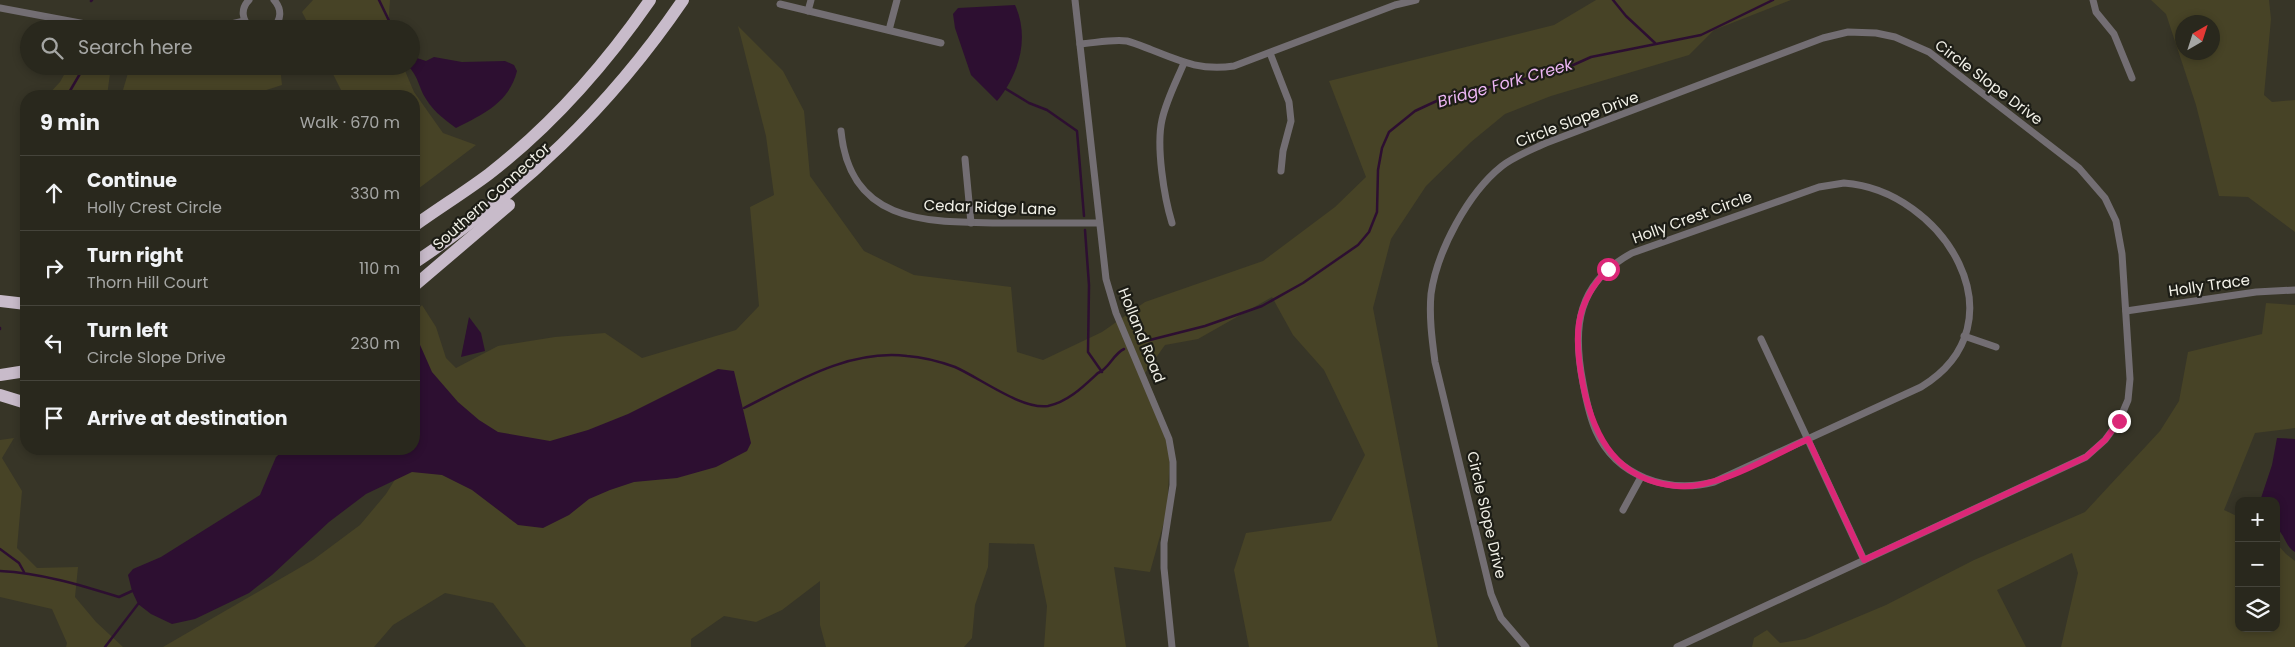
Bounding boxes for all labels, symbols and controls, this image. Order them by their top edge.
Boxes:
north arrow [2175,15,2220,60]
search box [20,20,420,75]
icon: search [38,34,66,62]
text: Search here [78,34,192,61]
street label: Circle Slope Drive [1931,34,2047,130]
water label: Bridge Fork Creek [1435,52,1576,113]
street label: Circle Slope Drive [1512,86,1642,152]
text: 9 min [40,108,100,137]
text: Walk · 670 m [300,111,400,134]
street label: Southern Connector [428,137,554,254]
text: Continue [87,167,177,194]
icon: ahead [40,179,68,207]
text: 330 m [350,182,400,205]
street label: Holly Crest Circle [1629,185,1755,249]
street label: Cedar Ridge Lane [923,194,1057,220]
text: Holly Crest Circle [87,196,222,219]
text: Turn right [87,242,183,269]
icon: right [40,254,68,282]
text: 110 m [359,257,400,280]
route start [1597,258,1620,281]
street label: Holly Trace [2167,269,2251,301]
text: Thorn Hill Court [87,271,208,294]
street label: Holland Road [1113,285,1171,385]
text: Turn left [87,317,168,344]
icon: left [40,329,68,357]
text: 230 m [351,332,400,355]
text: Circle Slope Drive [87,346,226,369]
icon: arrive [40,404,68,432]
text: Arrive at destination [87,405,288,432]
route end [2108,410,2131,433]
street label: Circle Slope Drive [1462,449,1512,581]
map controls [2235,497,2280,632]
button: + [2235,497,2280,542]
button: − [2235,542,2280,587]
button: layers [2235,587,2280,632]

